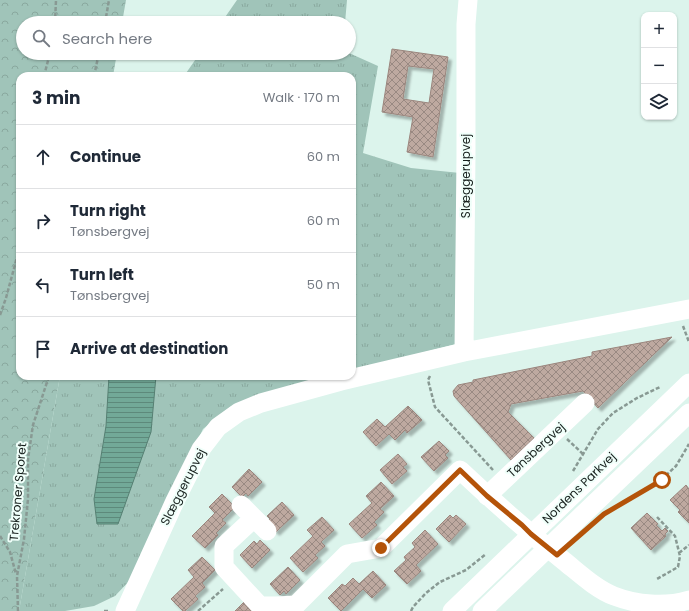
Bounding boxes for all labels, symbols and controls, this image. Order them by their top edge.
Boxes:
map controls [641,12,677,120]
button: + [641,12,677,48]
search box [16,16,356,60]
icon: search [30,27,52,49]
text: Search here [62,28,152,49]
button: − [641,48,677,84]
button: layers [641,84,677,120]
text: 3 min [32,86,80,110]
text: Walk · 170 m [263,88,340,107]
street label: Slæggerupvej [457,134,474,218]
icon: ahead [32,146,54,168]
text: Continue [70,146,141,167]
text: 60 m [307,147,340,166]
text: Turn right [70,200,146,221]
icon: right [32,210,54,232]
text: 60 m [307,211,340,230]
text: Tønsbergvej [70,222,150,241]
text: Turn left [70,264,134,285]
icon: left [32,274,54,296]
text: 50 m [307,275,340,294]
text: Tønsbergvej [70,286,150,305]
icon: arrive [32,338,54,360]
text: Arrive at destination [70,338,228,359]
street label: Tønsbergvej [503,418,568,481]
street label: Trekroner Sporet [5,442,30,542]
street label: Slæggerupvej [156,445,209,528]
street label: Nordens Parkvej [538,448,619,527]
route start [653,471,671,489]
route end [372,539,390,557]

